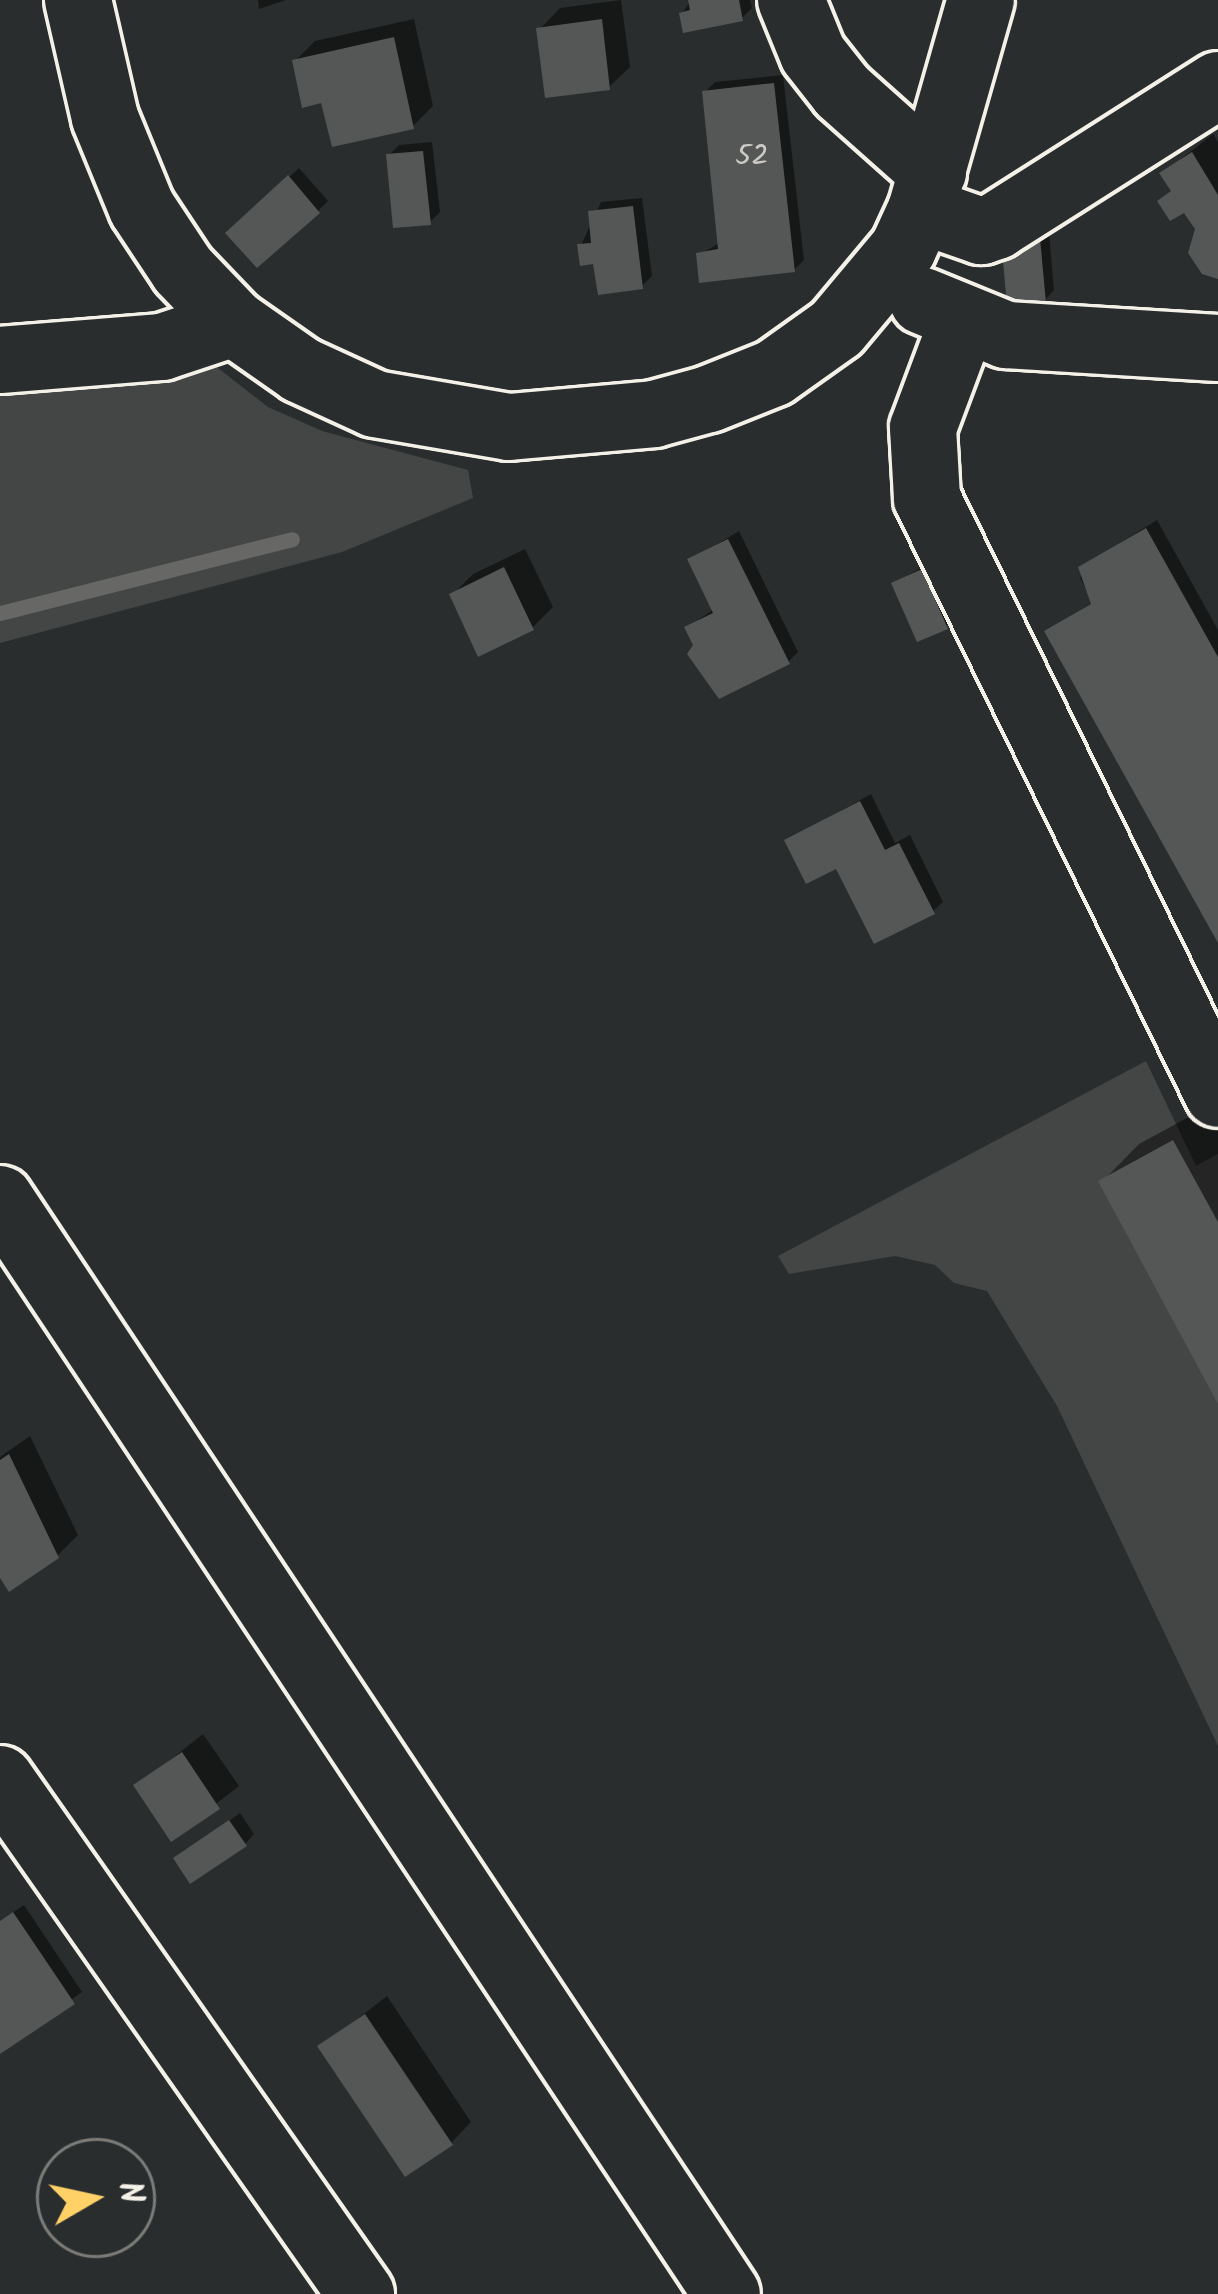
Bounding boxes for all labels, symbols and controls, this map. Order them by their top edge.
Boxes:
house number: 52 [735,139,769,175]
north arrow [36,2138,156,2258]
text: N [101,2178,157,2207]

